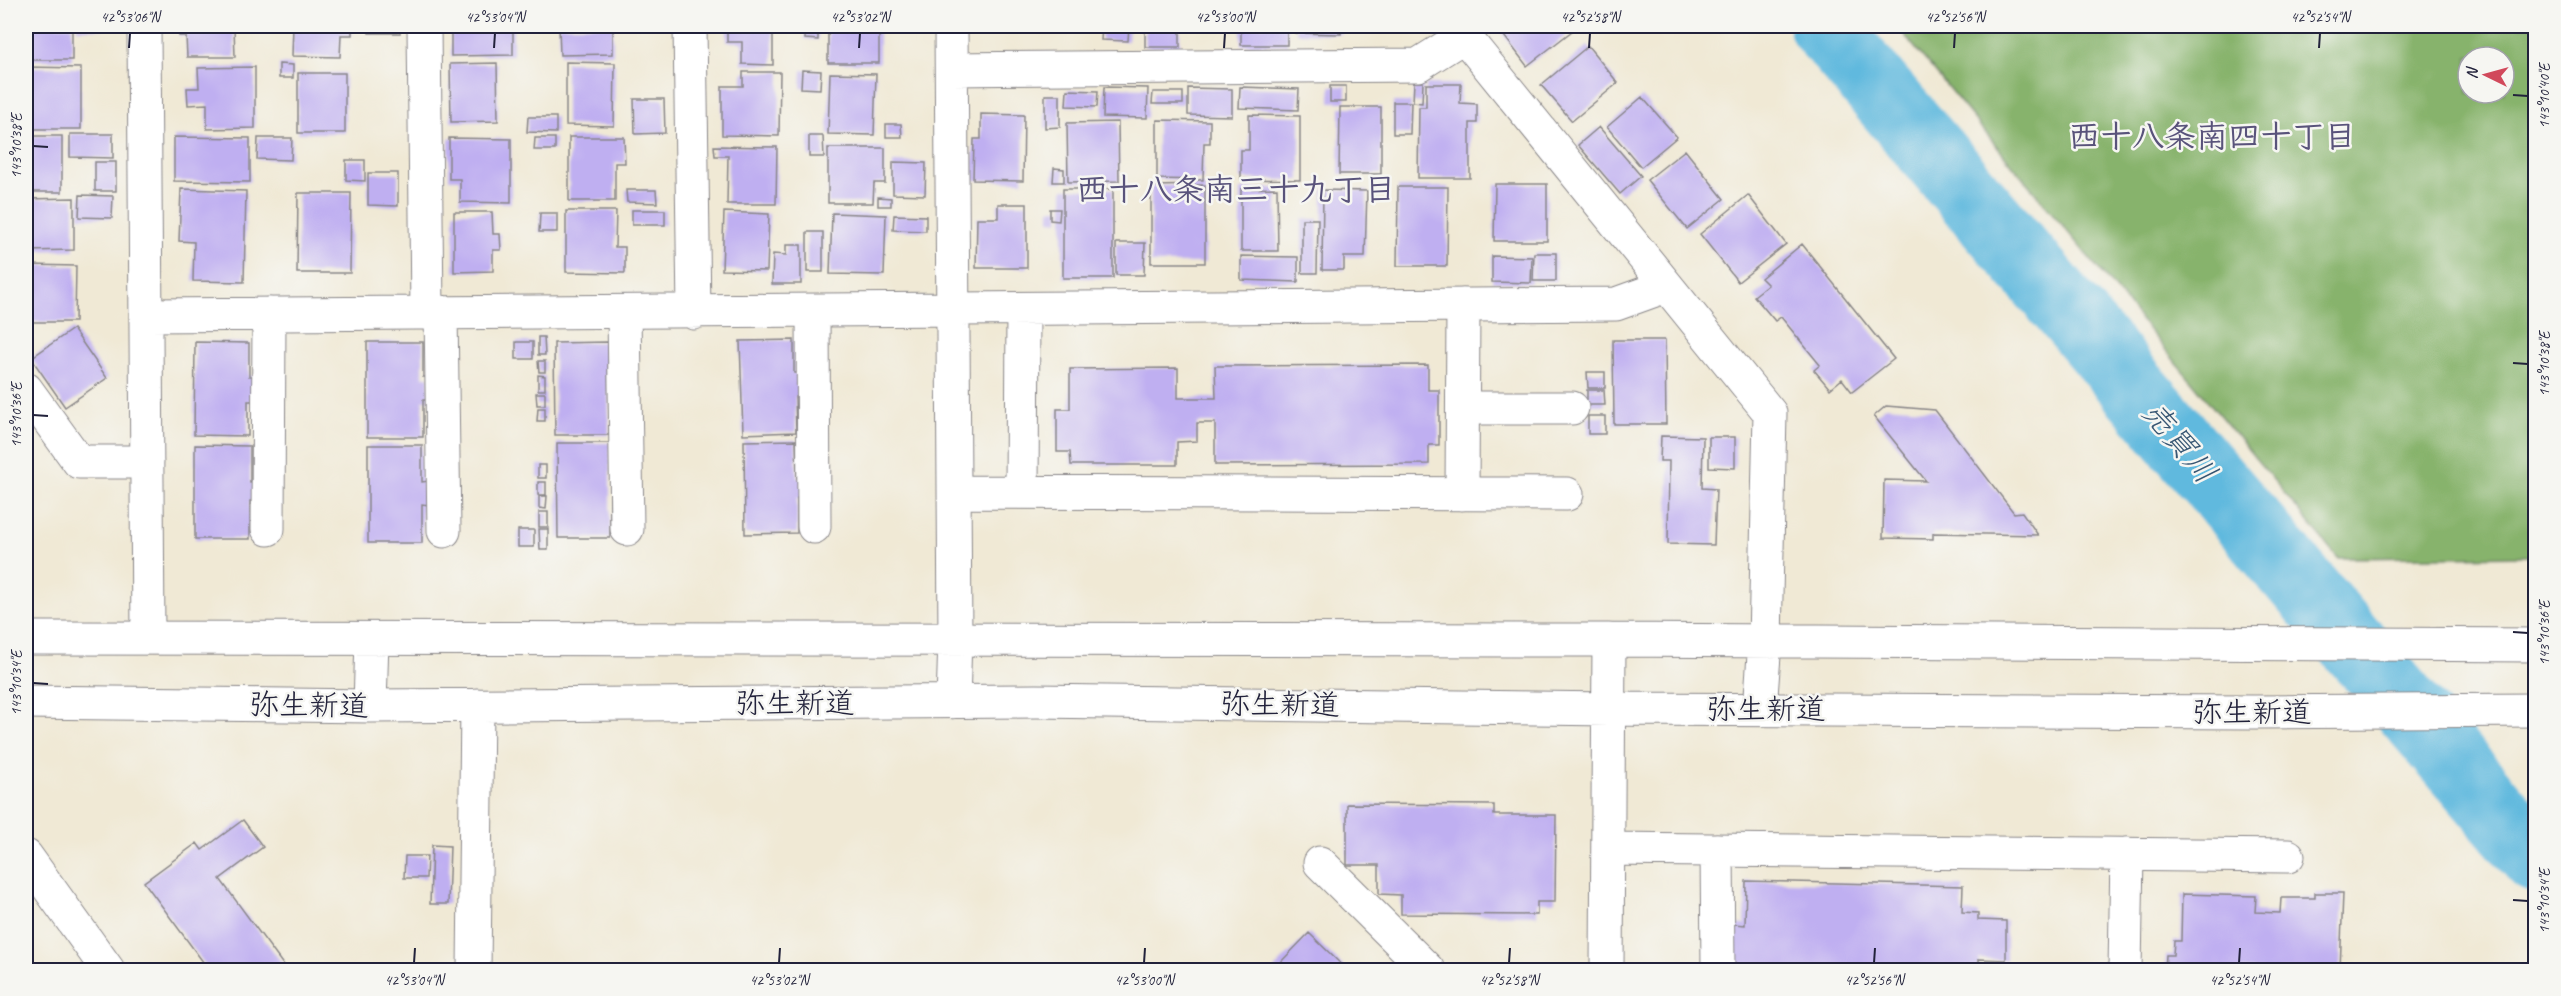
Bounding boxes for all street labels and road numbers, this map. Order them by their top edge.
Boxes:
street label: 弥生新道 [735,684,855,722]
street label: 弥生新道 [1220,684,1340,724]
street label: 弥生新道 [249,685,369,725]
street label: 弥生新道 [1706,690,1826,728]
street label: 弥生新道 [2192,693,2312,731]

